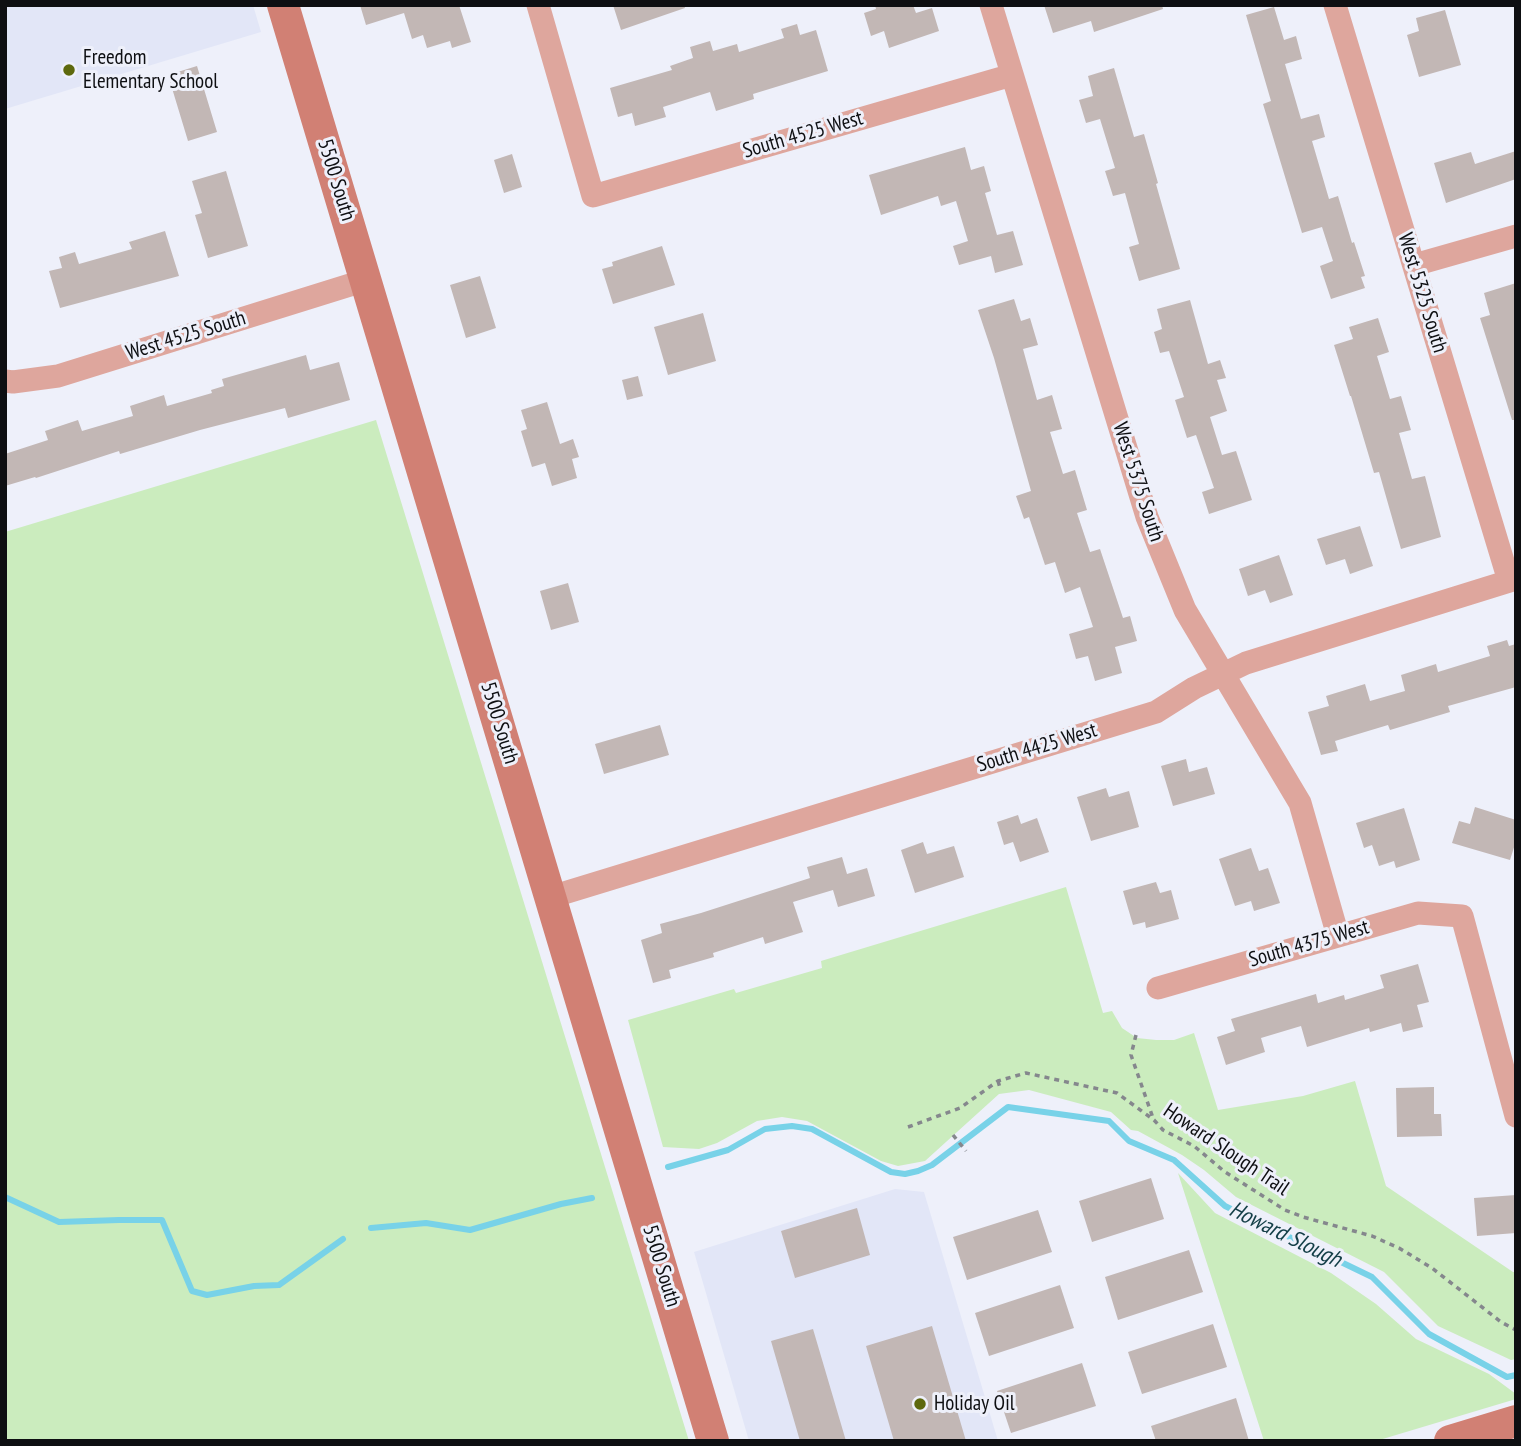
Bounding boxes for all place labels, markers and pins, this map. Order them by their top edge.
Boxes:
place label: Freedom Elementary School [83,45,218,95]
marker: Freedom Elementary School [61,62,77,78]
place label: Holiday Oil [934,1391,1015,1417]
marker: Holiday Oil [912,1396,928,1412]

